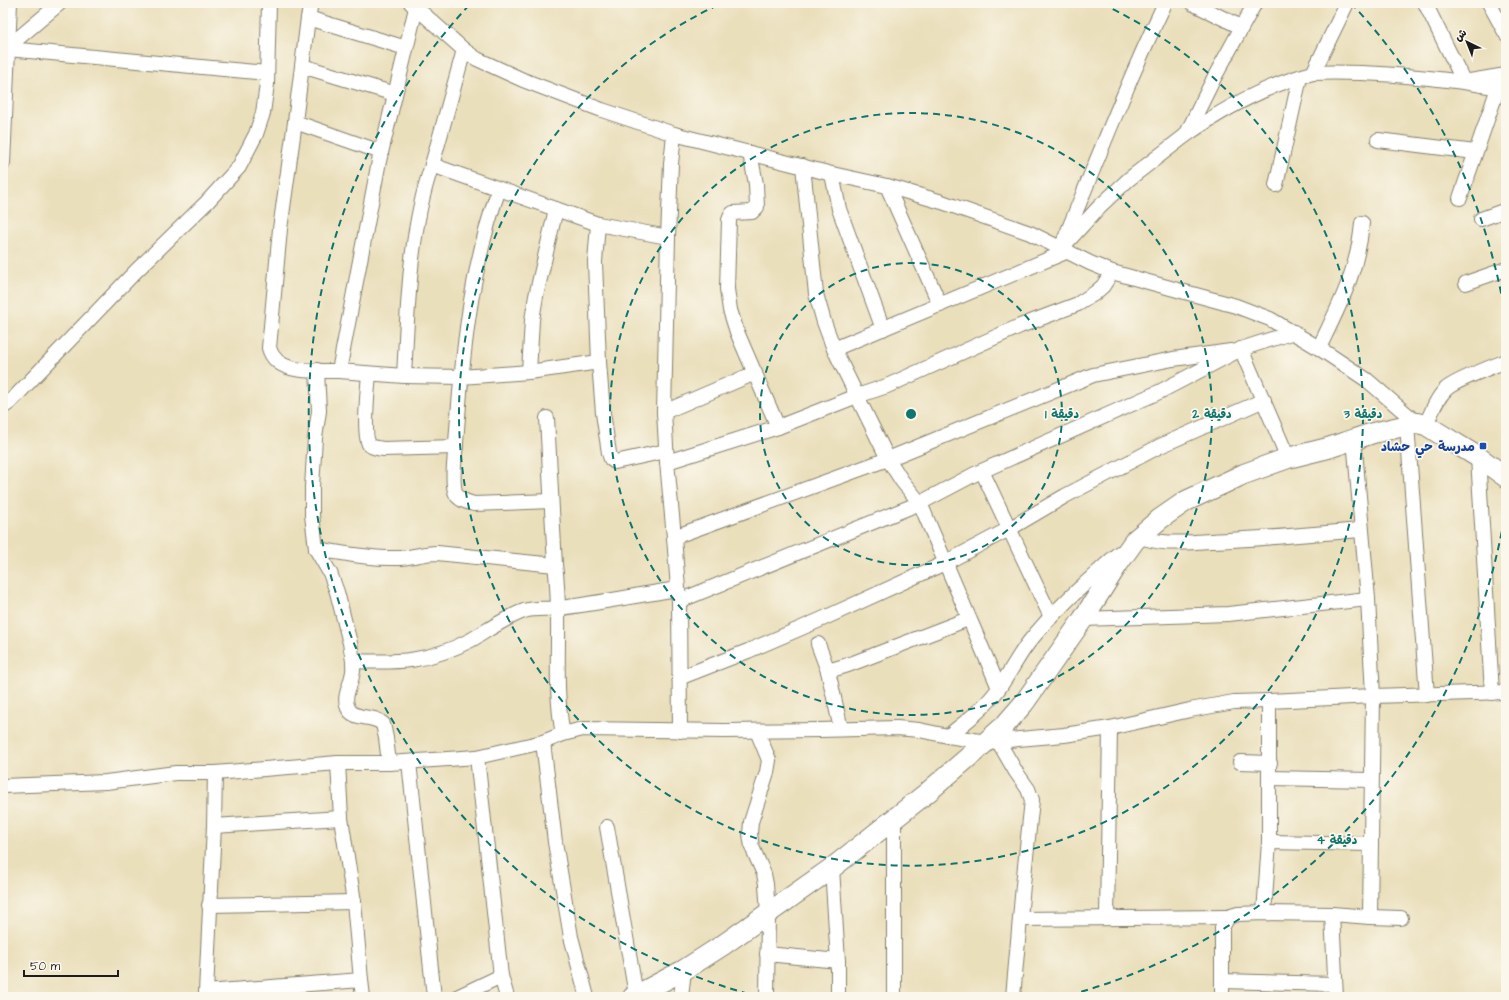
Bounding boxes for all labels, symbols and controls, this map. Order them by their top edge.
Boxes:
north arrow [1447,22,1487,62]
text: ش [1451,25,1470,45]
text: 1 دقيقة [1045,406,1079,423]
text: 2 دقيقة [1191,406,1232,423]
text: 3 دقيقة [1343,406,1383,423]
centre of rings [904,407,918,421]
place label: مدرسة حي حشاد [1381,438,1475,459]
marker: مدرسة حي حشاد [1478,441,1488,451]
text: 4 دقيقة [1317,832,1358,849]
scale bar [24,952,118,978]
text: 50 m [30,958,61,975]

